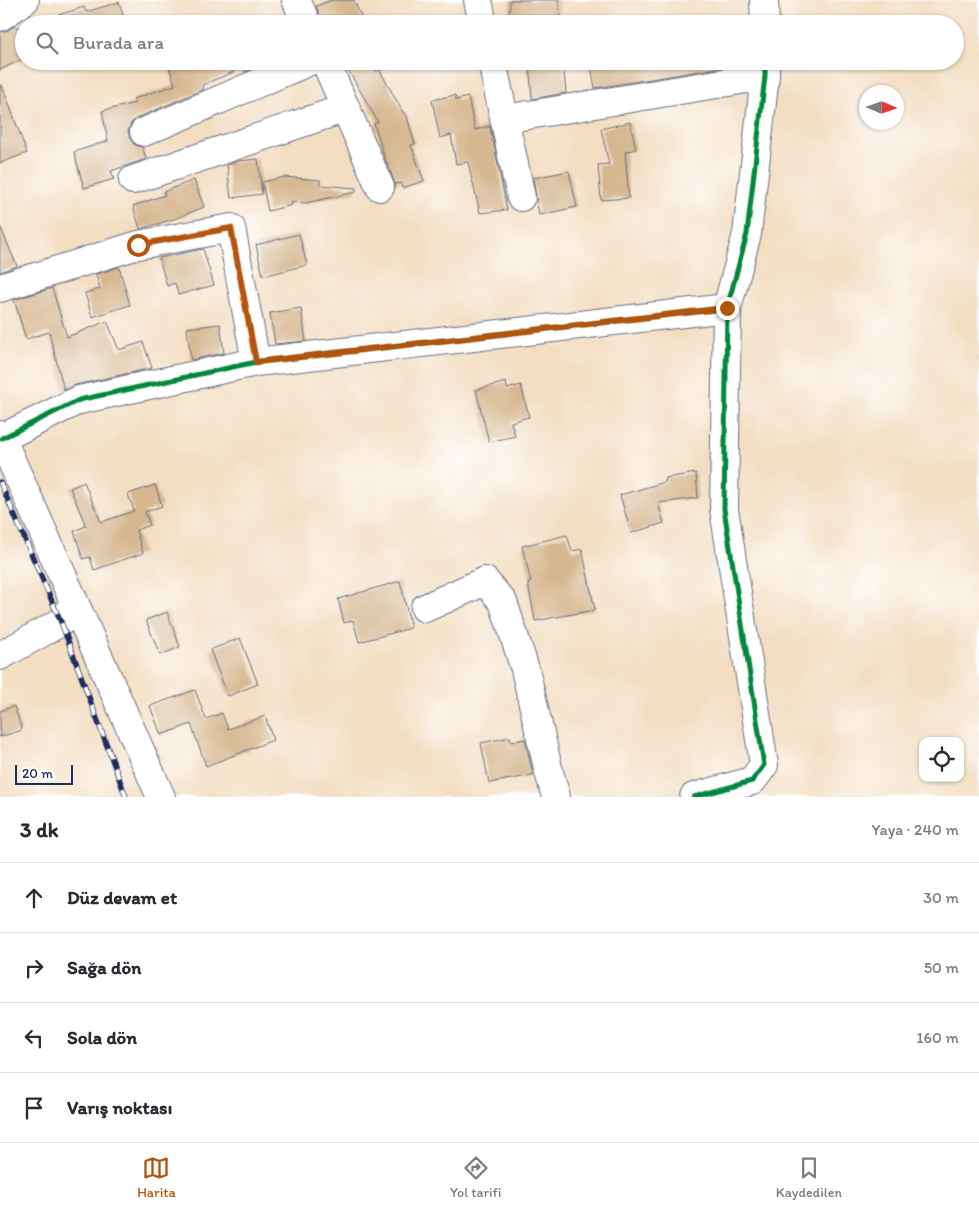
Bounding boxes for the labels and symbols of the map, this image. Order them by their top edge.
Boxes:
north arrow [859,85,904,130]
route start [127,234,150,257]
route end [716,297,739,320]
scale bar [15,762,72,785]

